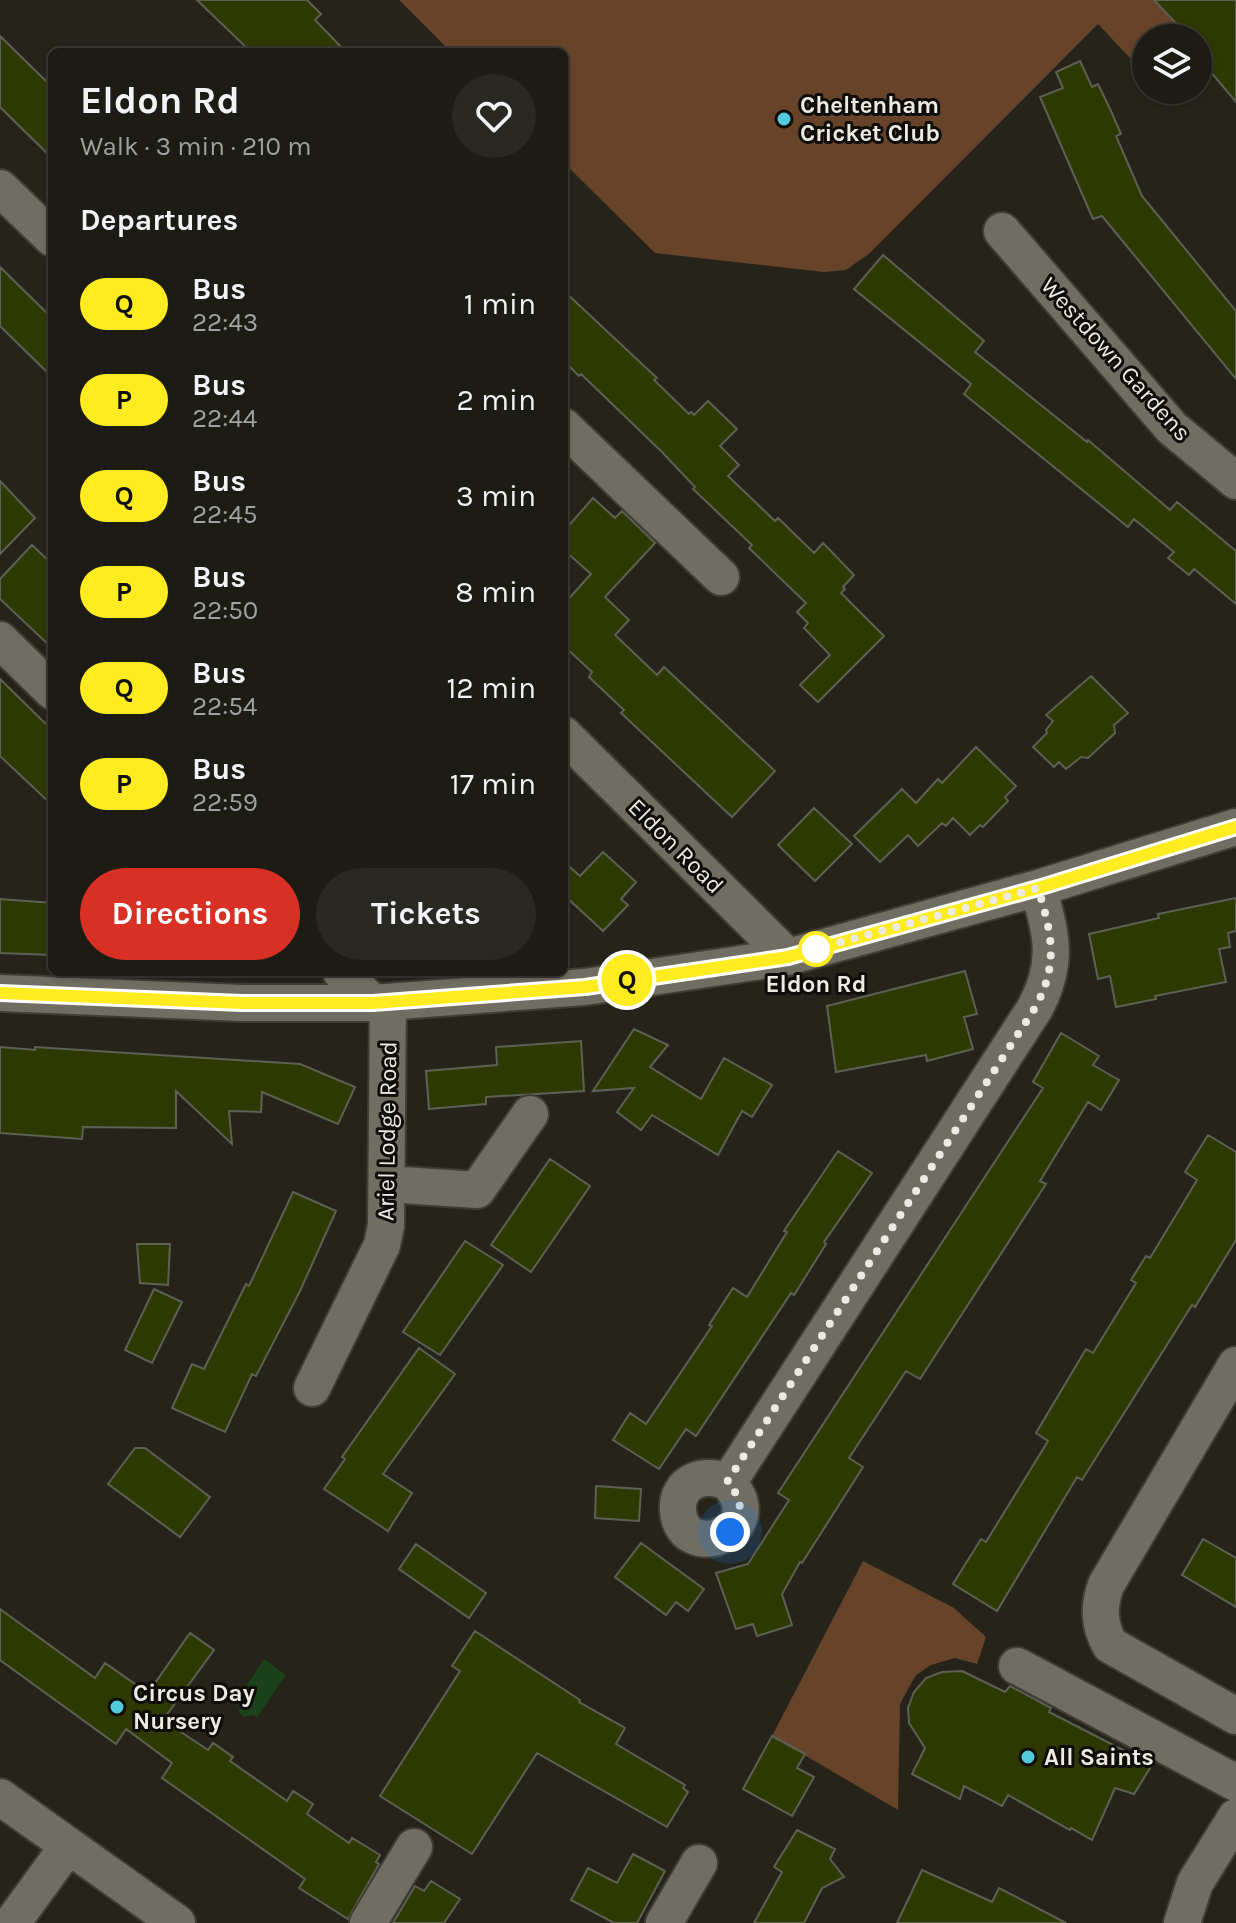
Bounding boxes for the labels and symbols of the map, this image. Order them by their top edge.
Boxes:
place label: Cheltenham Cricket Club [800,91,940,147]
marker: Cheltenham Cricket Club [775,110,793,128]
street label: Westdown Gardens [1035,271,1197,447]
street label: Eldon Road [623,793,729,899]
marker: Eldon Rd [799,932,833,966]
line badge: Q [601,954,653,1006]
place label: Eldon Rd [766,970,866,998]
street label: Ariel Lodge Road [371,1041,403,1221]
your location [710,1512,750,1552]
place label: Circus Day Nursery [133,1679,255,1735]
marker: Circus Day Nursery [108,1698,126,1716]
place label: All Saints [1044,1743,1154,1771]
marker: All Saints [1019,1748,1037,1766]

